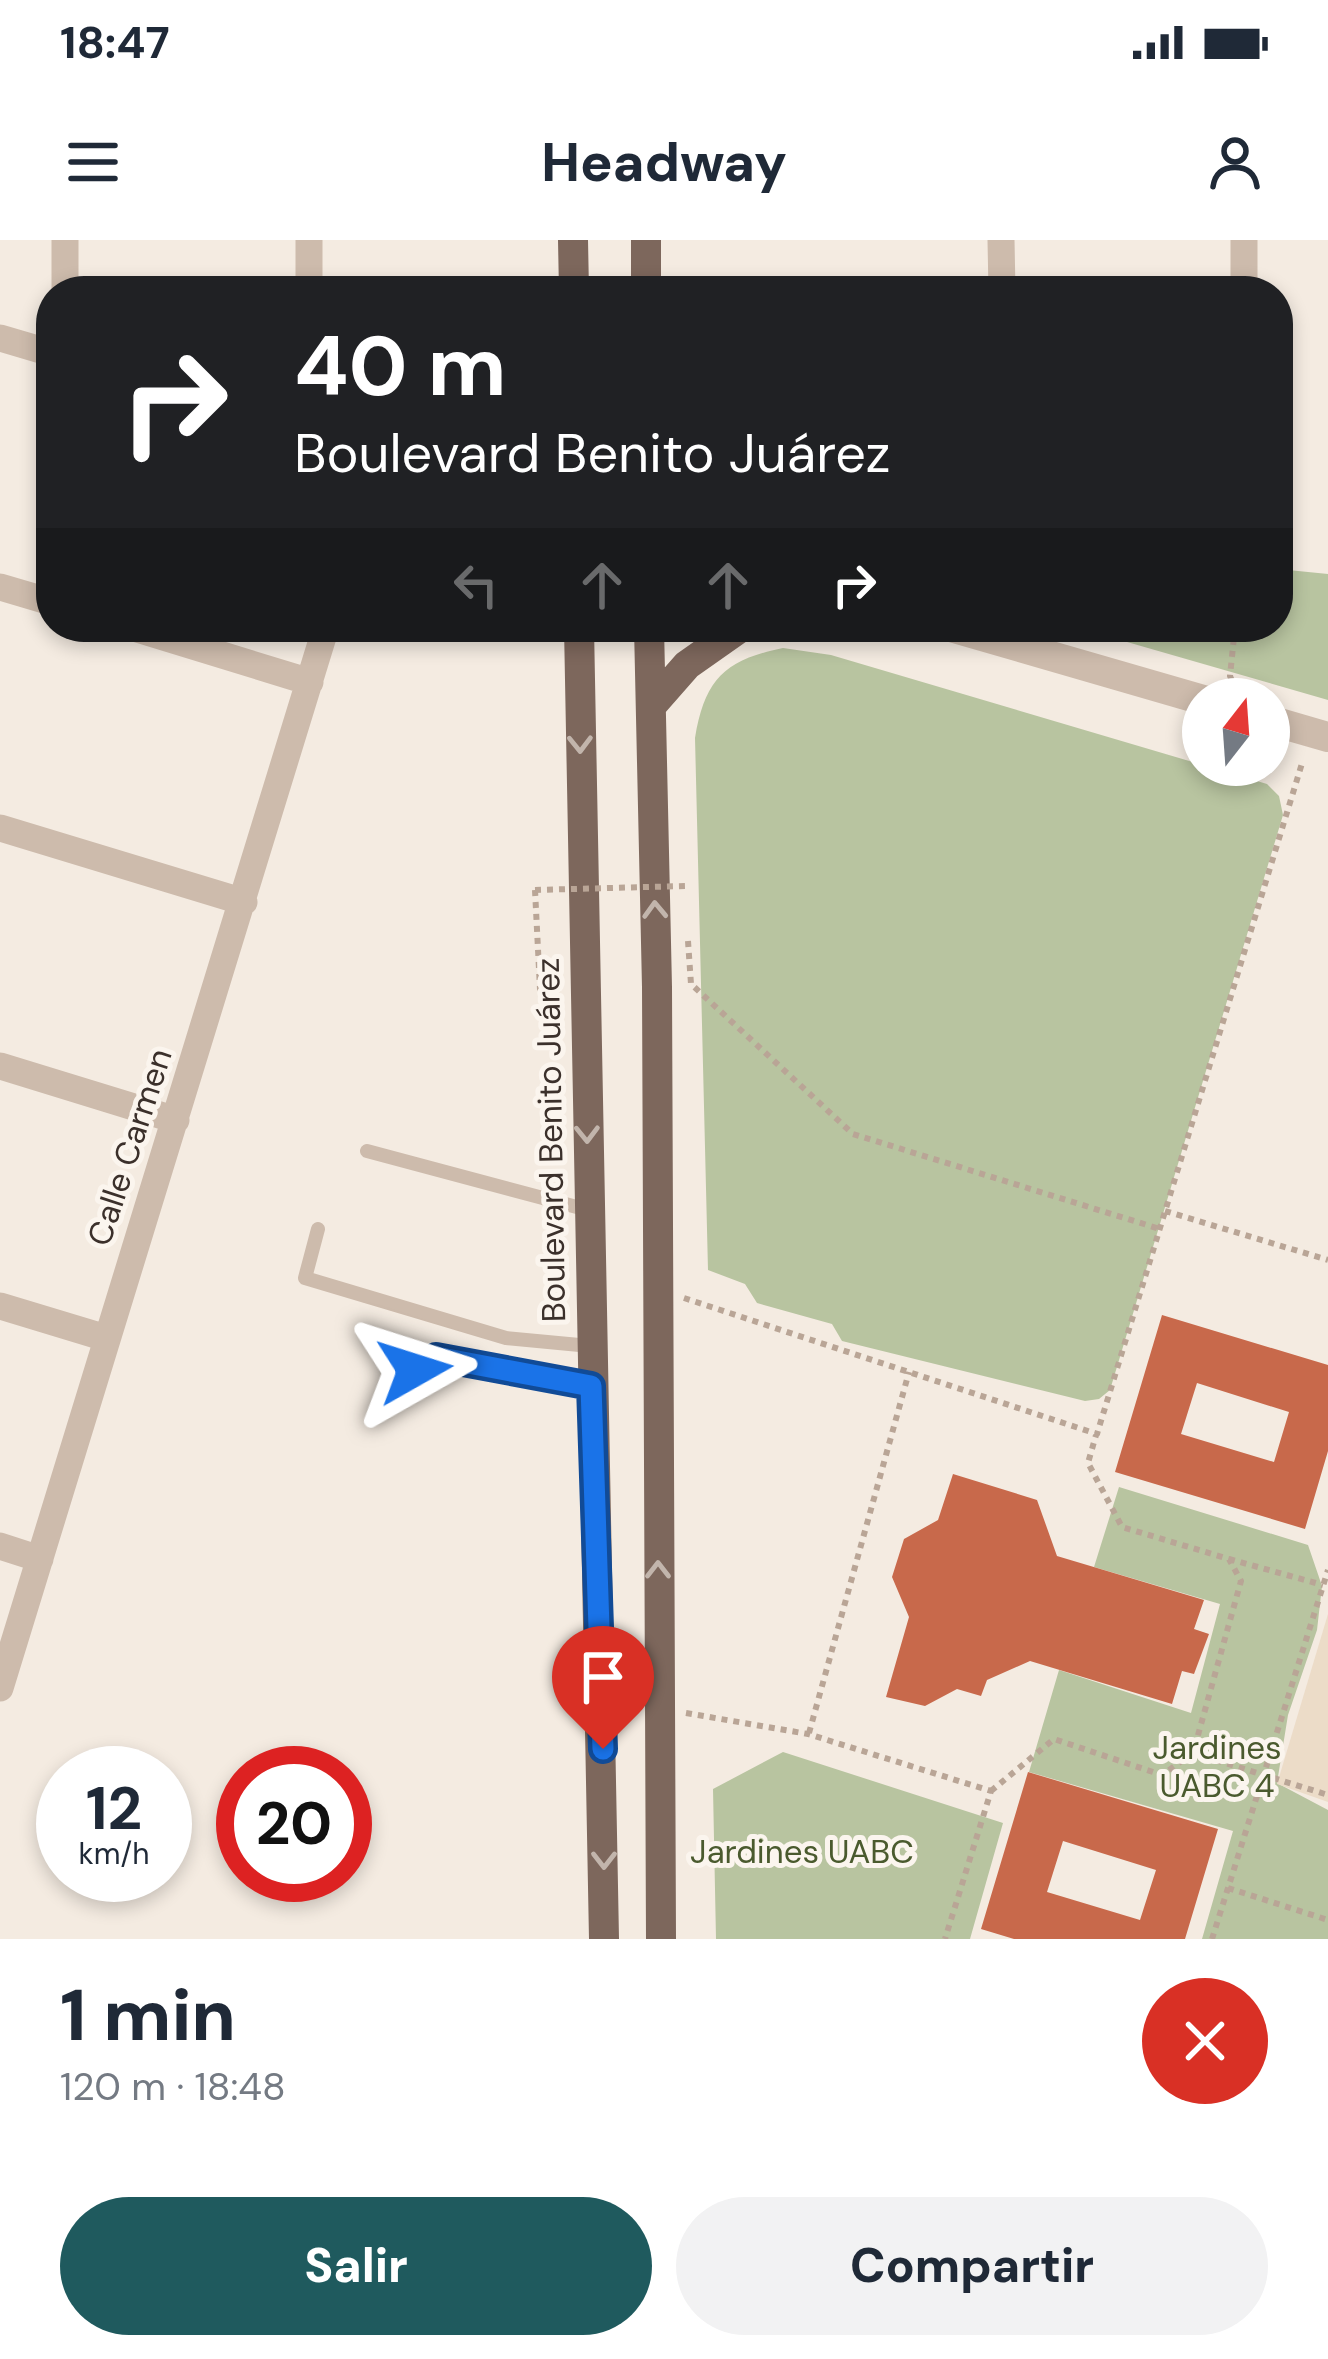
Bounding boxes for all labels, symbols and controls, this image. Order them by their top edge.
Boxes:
text: 18:47 [60,13,170,72]
text: Headway [541,127,787,198]
icon: menu [60,129,126,195]
icon: person [1202,129,1268,195]
text: 40 m [294,312,507,421]
icon: right [96,324,252,480]
text: Boulevard Benito Juárez [294,418,891,489]
icon: left [443,552,509,618]
icon: ahead [569,552,635,618]
icon: ahead [695,552,761,618]
icon: right [821,552,887,618]
north arrow [1182,678,1290,786]
map controls [1182,678,1290,786]
one-way arrow [567,736,593,754]
one-way arrow [642,900,668,919]
street label: Boulevard Benito Juárez [526,957,575,1323]
street label: Calle Carmen [77,1043,182,1251]
one-way arrow [574,1126,600,1144]
position arrow [352,1307,478,1433]
one-way arrow [645,1560,671,1578]
pin [552,1626,654,1749]
icon: arrive [570,1644,636,1710]
park label: Jardines UABC 4 [1153,1726,1281,1807]
speed limit sign: 20 [216,1746,372,1902]
text: 12 [86,1769,142,1848]
park label: Jardines UABC [690,1830,914,1873]
text: km/h [79,1834,149,1873]
one-way arrow [591,1852,617,1870]
text: 1 min [60,1969,236,2062]
button: close [1142,1978,1268,2104]
text: 120 m · 18:48 [60,2061,286,2112]
button: Salir [60,2197,652,2335]
button: Compartir [676,2197,1268,2335]

